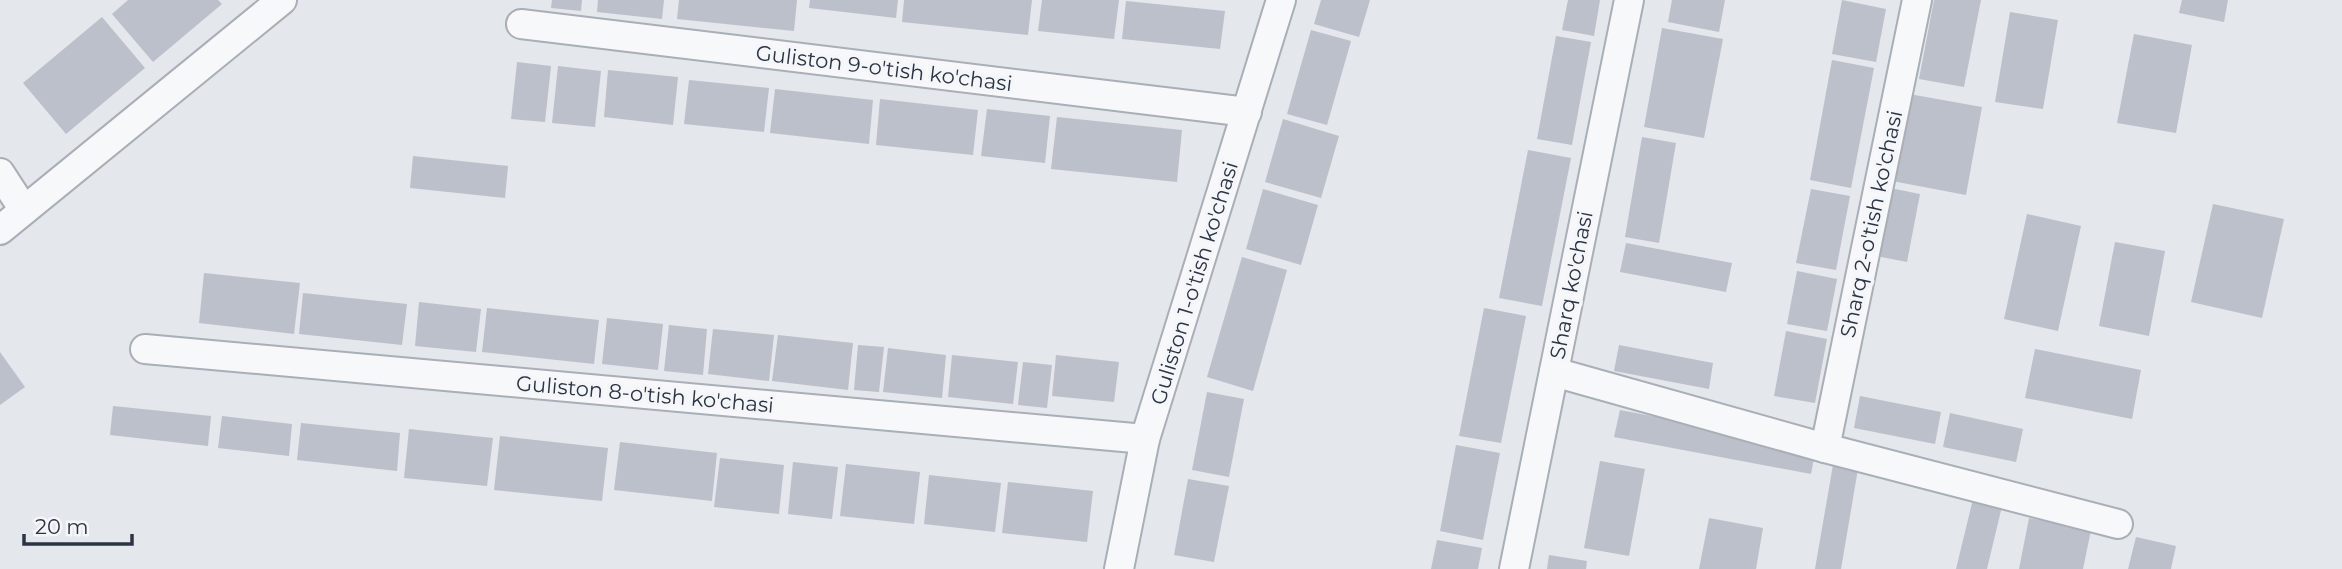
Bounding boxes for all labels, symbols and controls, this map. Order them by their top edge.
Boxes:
street label: Guliston 9-o'tish ko'chasi [754,40,1014,96]
street label: Sharq 2-o'tish ko'chasi [1835,108,1907,340]
street label: Guliston 1-o'tish ko'chasi [1145,158,1243,408]
street label: Sharq ko'chasi [1544,209,1598,361]
street label: Guliston 8-o'tish ko'chasi [515,370,775,418]
scale bar [24,503,133,546]
text: 20 m [35,514,89,539]

